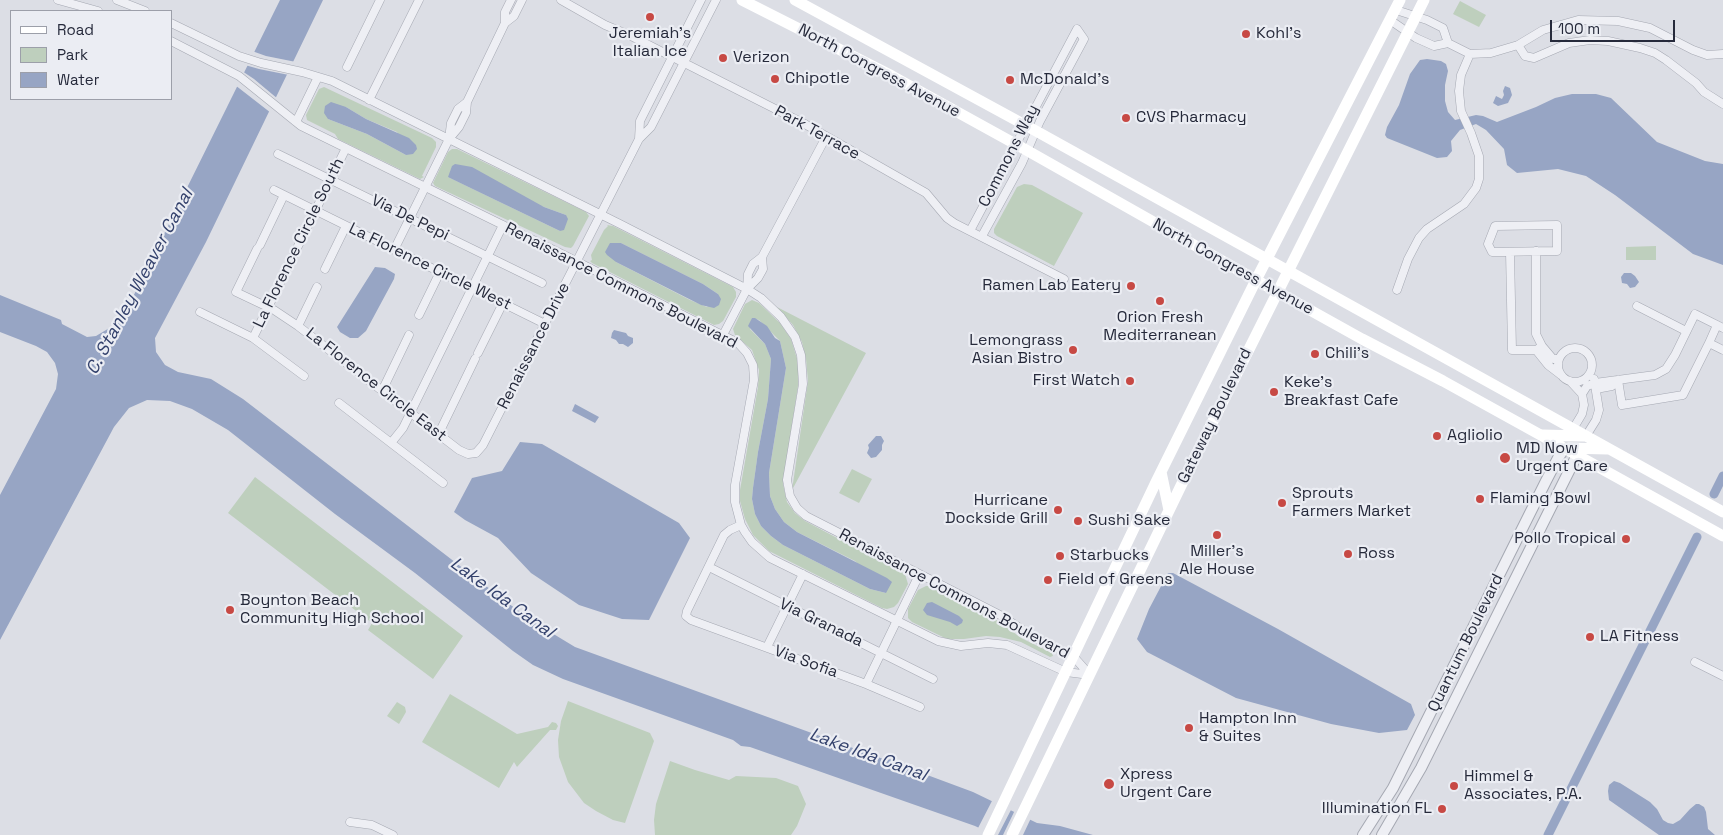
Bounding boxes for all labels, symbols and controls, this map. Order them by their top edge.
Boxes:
legend [10,10,172,100]
scale bar [1553,10,1678,42]
marker: Jeremiah's Italian Ice [644,11,656,23]
text: 100 m [1558,19,1600,38]
text: Road [57,20,94,39]
street label: North Congress Avenue [795,20,963,122]
place label: Jeremiah's Italian Ice [609,24,691,62]
place label: Kohl's [1256,24,1301,44]
marker: Kohl's [1240,28,1252,40]
text: Park [57,45,88,64]
place label: Verizon [733,48,789,68]
marker: Verizon [717,52,729,64]
place label: Chipotle [785,69,850,89]
text: Water [57,70,99,89]
place label: McDonald's [1020,70,1110,90]
marker: Chipotle [769,73,781,85]
marker: McDonald's [1004,74,1016,86]
street label: Park Terrace [771,102,863,164]
street label: Commons Way [975,102,1043,210]
place label: CVS Pharmacy [1136,108,1247,128]
marker: CVS Pharmacy [1120,112,1132,124]
street label: La Florence Circle South [250,155,348,331]
water label: C. Stanley Weaver Canal [82,185,198,379]
street label: Via De Pepi [368,191,452,245]
street label: North Congress Avenue [1149,215,1317,319]
street label: La Florence Circle West [346,219,514,315]
street label: Renaissance Commons Boulevard [502,219,740,353]
place label: Ramen Lab Eatery [982,276,1121,296]
street label: Renaissance Drive [494,279,574,413]
marker: Ramen Lab Eatery [1125,280,1137,292]
marker: Orion Fresh Mediterranean [1154,295,1166,307]
place label: Orion Fresh Mediterranean [1103,308,1217,346]
street label: La Florence Circle East [302,324,450,446]
place label: Lemongrass Asian Bistro [969,331,1063,369]
marker: Lemongrass Asian Bistro [1067,344,1079,356]
place label: Chili's [1325,344,1369,364]
street label: Gateway Boulevard [1174,345,1256,487]
marker: Chili's [1309,348,1321,360]
place label: First Watch [1033,371,1120,391]
place label: Keke's Breakfast Cafe [1284,373,1399,411]
marker: First Watch [1124,375,1136,387]
marker: Keke's Breakfast Cafe [1268,386,1280,398]
place label: Agliolio [1447,426,1503,446]
marker: Agliolio [1431,430,1443,442]
place label: MD Now Urgent Care [1516,439,1608,477]
marker: MD Now Urgent Care [1498,451,1512,465]
place label: Sprouts Farmers Market [1292,484,1411,522]
place label: Flaming Bowl [1490,489,1591,509]
place label: Hurricane Dockside Grill [945,491,1048,529]
marker: Flaming Bowl [1474,493,1486,505]
marker: Sprouts Farmers Market [1276,497,1288,509]
marker: Hurricane Dockside Grill [1052,504,1064,516]
place label: Sushi Sake [1088,511,1171,531]
marker: Sushi Sake [1072,515,1084,527]
street label: Renaissance Commons Boulevard [835,525,1073,663]
marker: Miller's Ale House [1211,529,1223,541]
place label: Pollo Tropical [1514,529,1616,549]
marker: Pollo Tropical [1620,533,1632,545]
place label: Miller's Ale House [1179,542,1255,580]
place label: Ross [1358,544,1395,564]
place label: Starbucks [1070,546,1149,566]
marker: Ross [1342,548,1354,560]
marker: Starbucks [1054,550,1066,562]
water label: Lake Ida Canal [446,553,558,643]
place label: Field of Greens [1058,570,1173,590]
street label: Quantum Boulevard [1424,571,1508,715]
marker: Field of Greens [1042,574,1054,586]
place label: Boynton Beach Community High School [240,591,424,629]
street label: Via Granada [776,594,866,652]
marker: Boynton Beach Community High School [224,604,236,616]
place label: LA Fitness [1600,627,1679,647]
marker: LA Fitness [1584,631,1596,643]
street label: Via Sofia [772,642,840,682]
place label: Hampton Inn & Suites [1199,709,1297,747]
marker: Hampton Inn & Suites [1183,722,1195,734]
water label: Lake Ida Canal [806,724,930,786]
place label: Xpress Urgent Care [1120,765,1212,803]
place label: Himmel & Associates, P.A. [1464,767,1582,805]
marker: Xpress Urgent Care [1102,777,1116,791]
marker: Himmel & Associates, P.A. [1448,780,1460,792]
place label: Illumination FL [1322,799,1432,819]
marker: Illumination FL [1436,803,1448,815]

